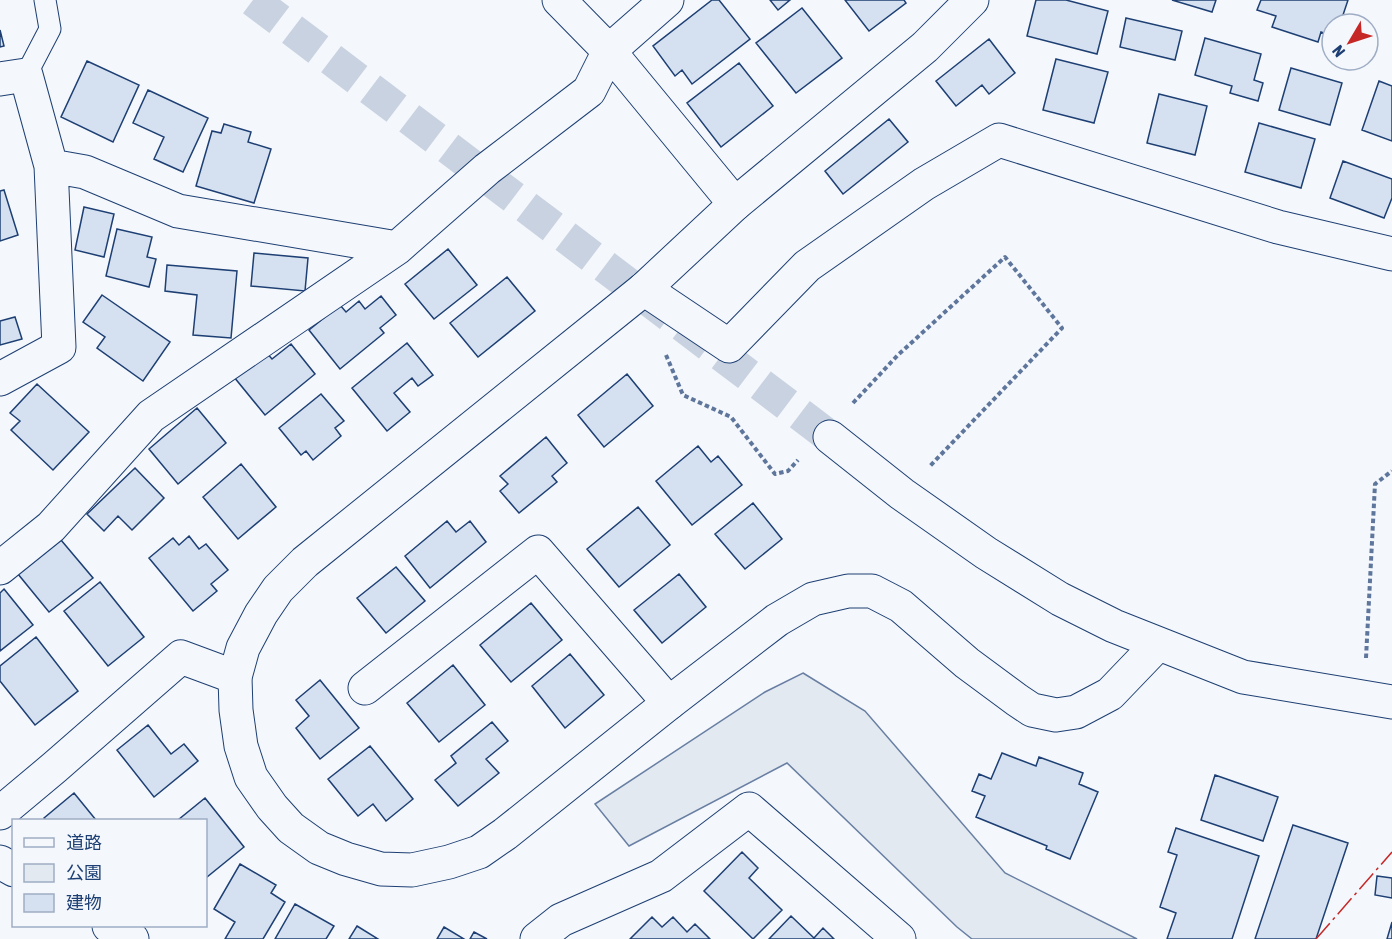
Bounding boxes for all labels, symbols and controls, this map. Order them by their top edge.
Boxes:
north arrow [1320,12,1380,72]
text: N [1328,42,1348,61]
legend [12,819,207,927]
text: 道路 [66,832,102,853]
text: 公園 [66,862,102,883]
text: 建物 [66,892,102,913]

